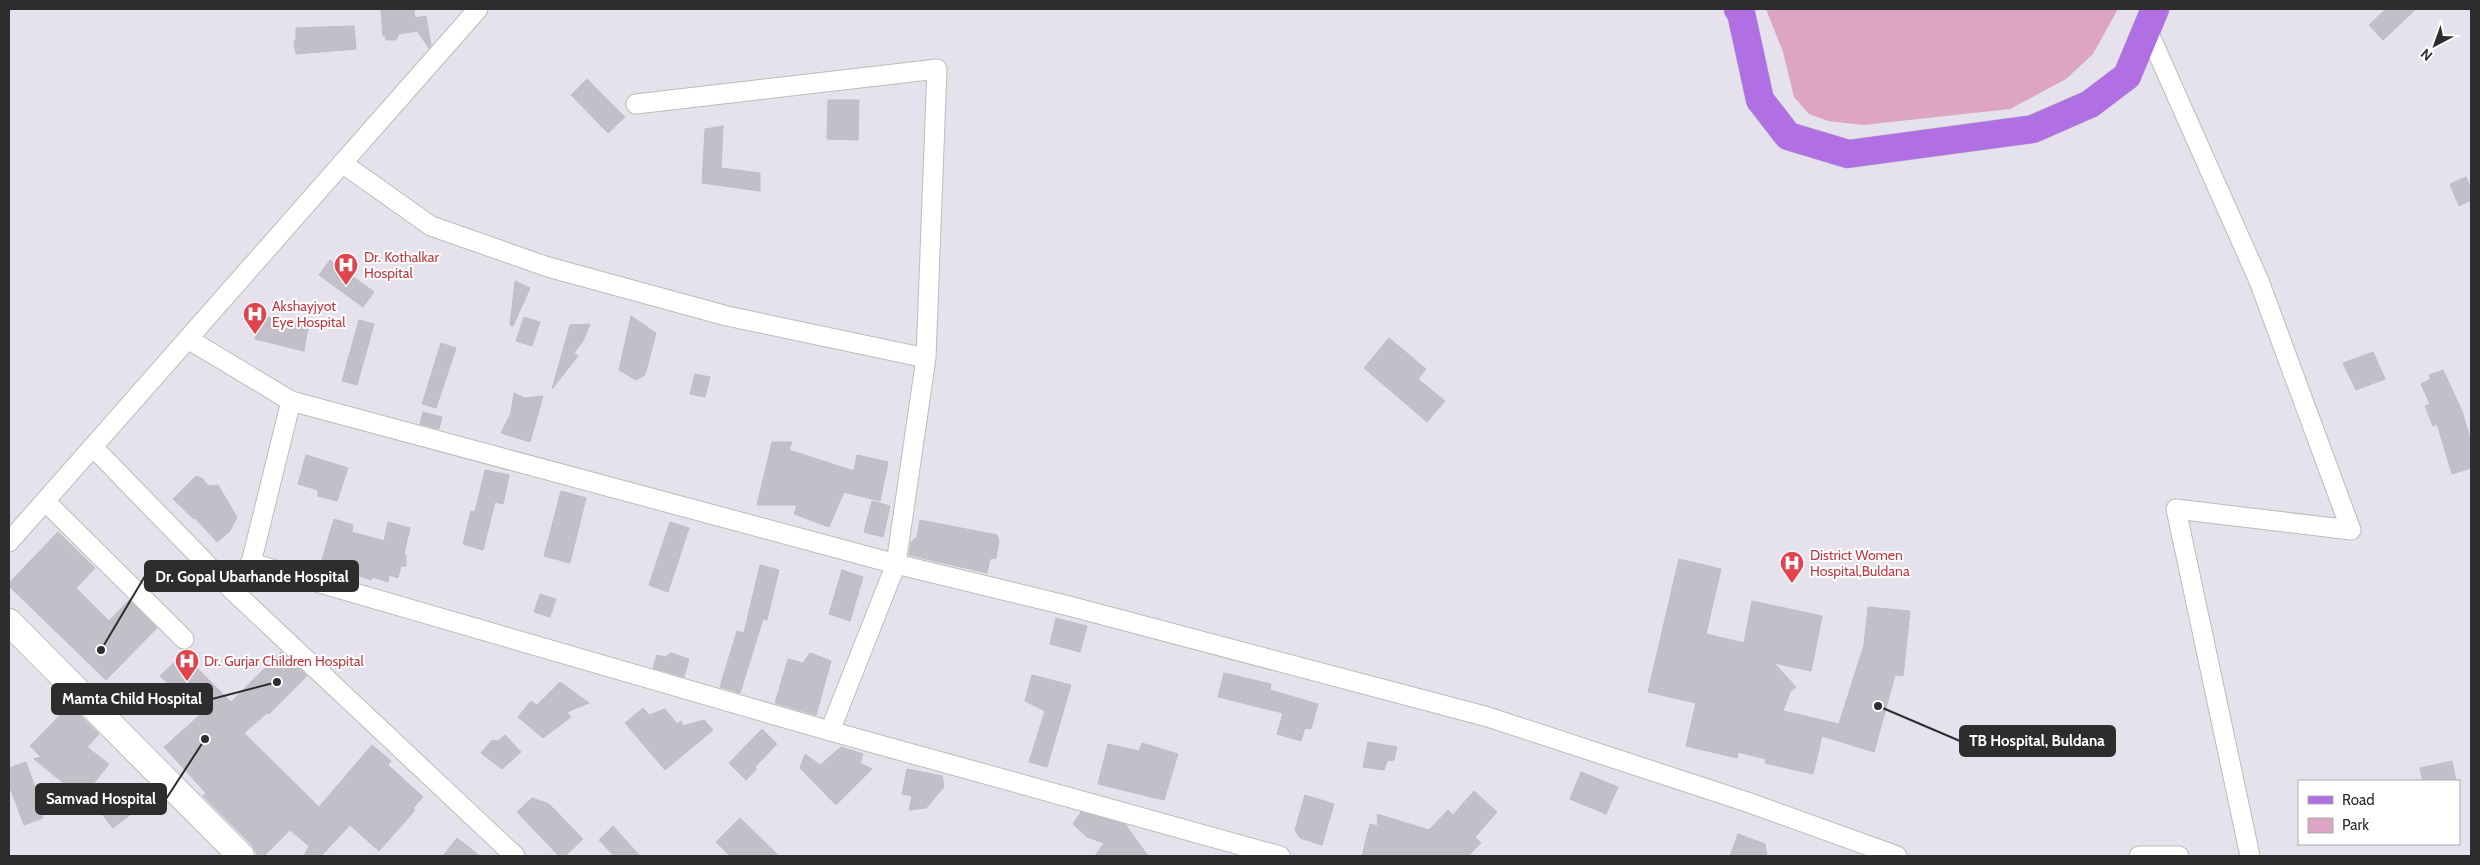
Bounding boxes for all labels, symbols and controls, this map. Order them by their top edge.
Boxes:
north arrow [2410,20,2460,70]
text: N [2417,45,2436,65]
place label: Dr. Kothalkar Hospital [364,248,439,282]
hospital icon: Dr. Kothalkar Hospital [333,252,359,286]
place label: Akshayjyot Eye Hospital [272,297,346,331]
hospital icon: Akshayjyot Eye Hospital [242,301,268,335]
place label: District Women Hospital,Buldana [1810,546,1910,580]
hospital icon: District Women Hospital,Buldana [1779,550,1805,584]
callout: Dr. Gopal Ubarhande Hospital [145,561,358,591]
text: Dr. Gopal Ubarhande Hospital [155,568,349,586]
hospital icon: Dr. Gurjar Children Hospital [174,648,200,682]
place label: Dr. Gurjar Children Hospital [204,652,364,670]
callout: Mamta Child Hospital [52,684,212,714]
text: Mamta Child Hospital [62,690,202,708]
callout: TB Hospital, Buldana [1960,726,2115,756]
text: TB Hospital, Buldana [1969,732,2105,750]
legend [2298,780,2460,845]
callout: Samvad Hospital [36,784,166,814]
text: Samvad Hospital [46,790,156,808]
text: Road [2342,791,2375,809]
text: Park [2342,816,2369,834]

